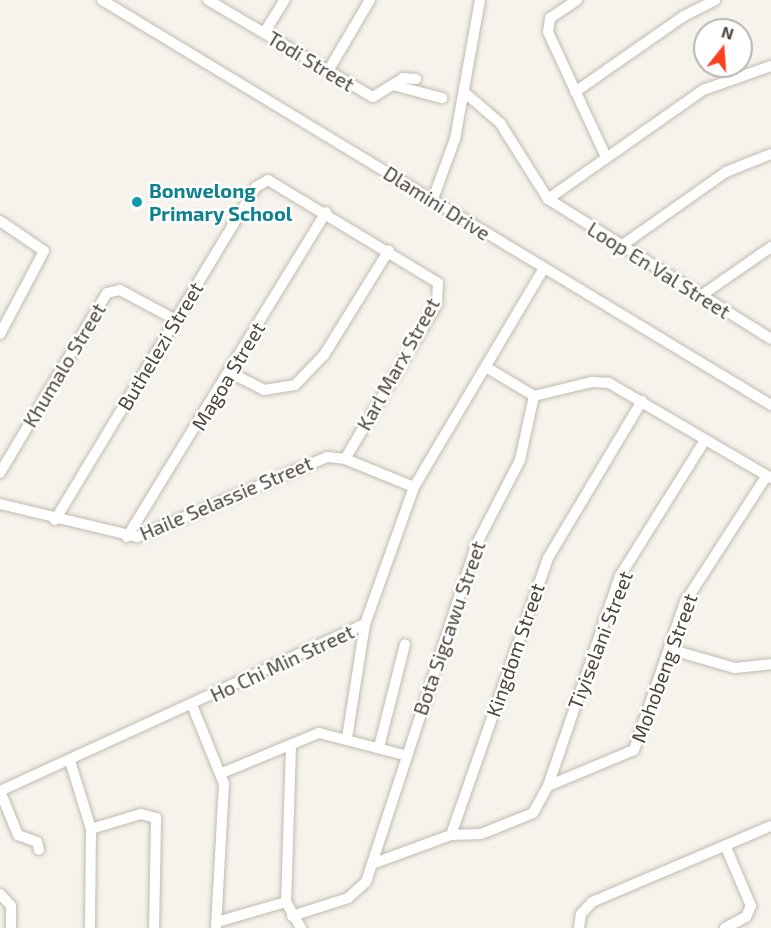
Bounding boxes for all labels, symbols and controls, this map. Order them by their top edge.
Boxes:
north arrow [693,18,753,78]
text: N [720,21,736,43]
street label: Todi Street [263,26,359,96]
street label: Dlamini Drive [379,161,495,245]
place label: Bonwelong Primary School [149,178,293,225]
marker: Bonwelong Primary School [130,195,144,209]
street label: Loop En Val Street [583,216,735,324]
street label: Buthelezi Street [112,277,208,415]
street label: Karl Marx Street [352,293,444,435]
street label: Khumalo Street [17,299,111,431]
street label: Magoa Street [186,318,270,434]
street label: Haile Selassie Street [136,451,316,545]
street label: Bota Sigcawu Street [408,538,490,718]
street label: Tiyiselani Street [563,567,637,713]
street label: Kingdom Street [481,580,549,720]
street label: Mohobeng Street [626,590,702,746]
street label: Ho Chi Min Street [206,619,358,707]

